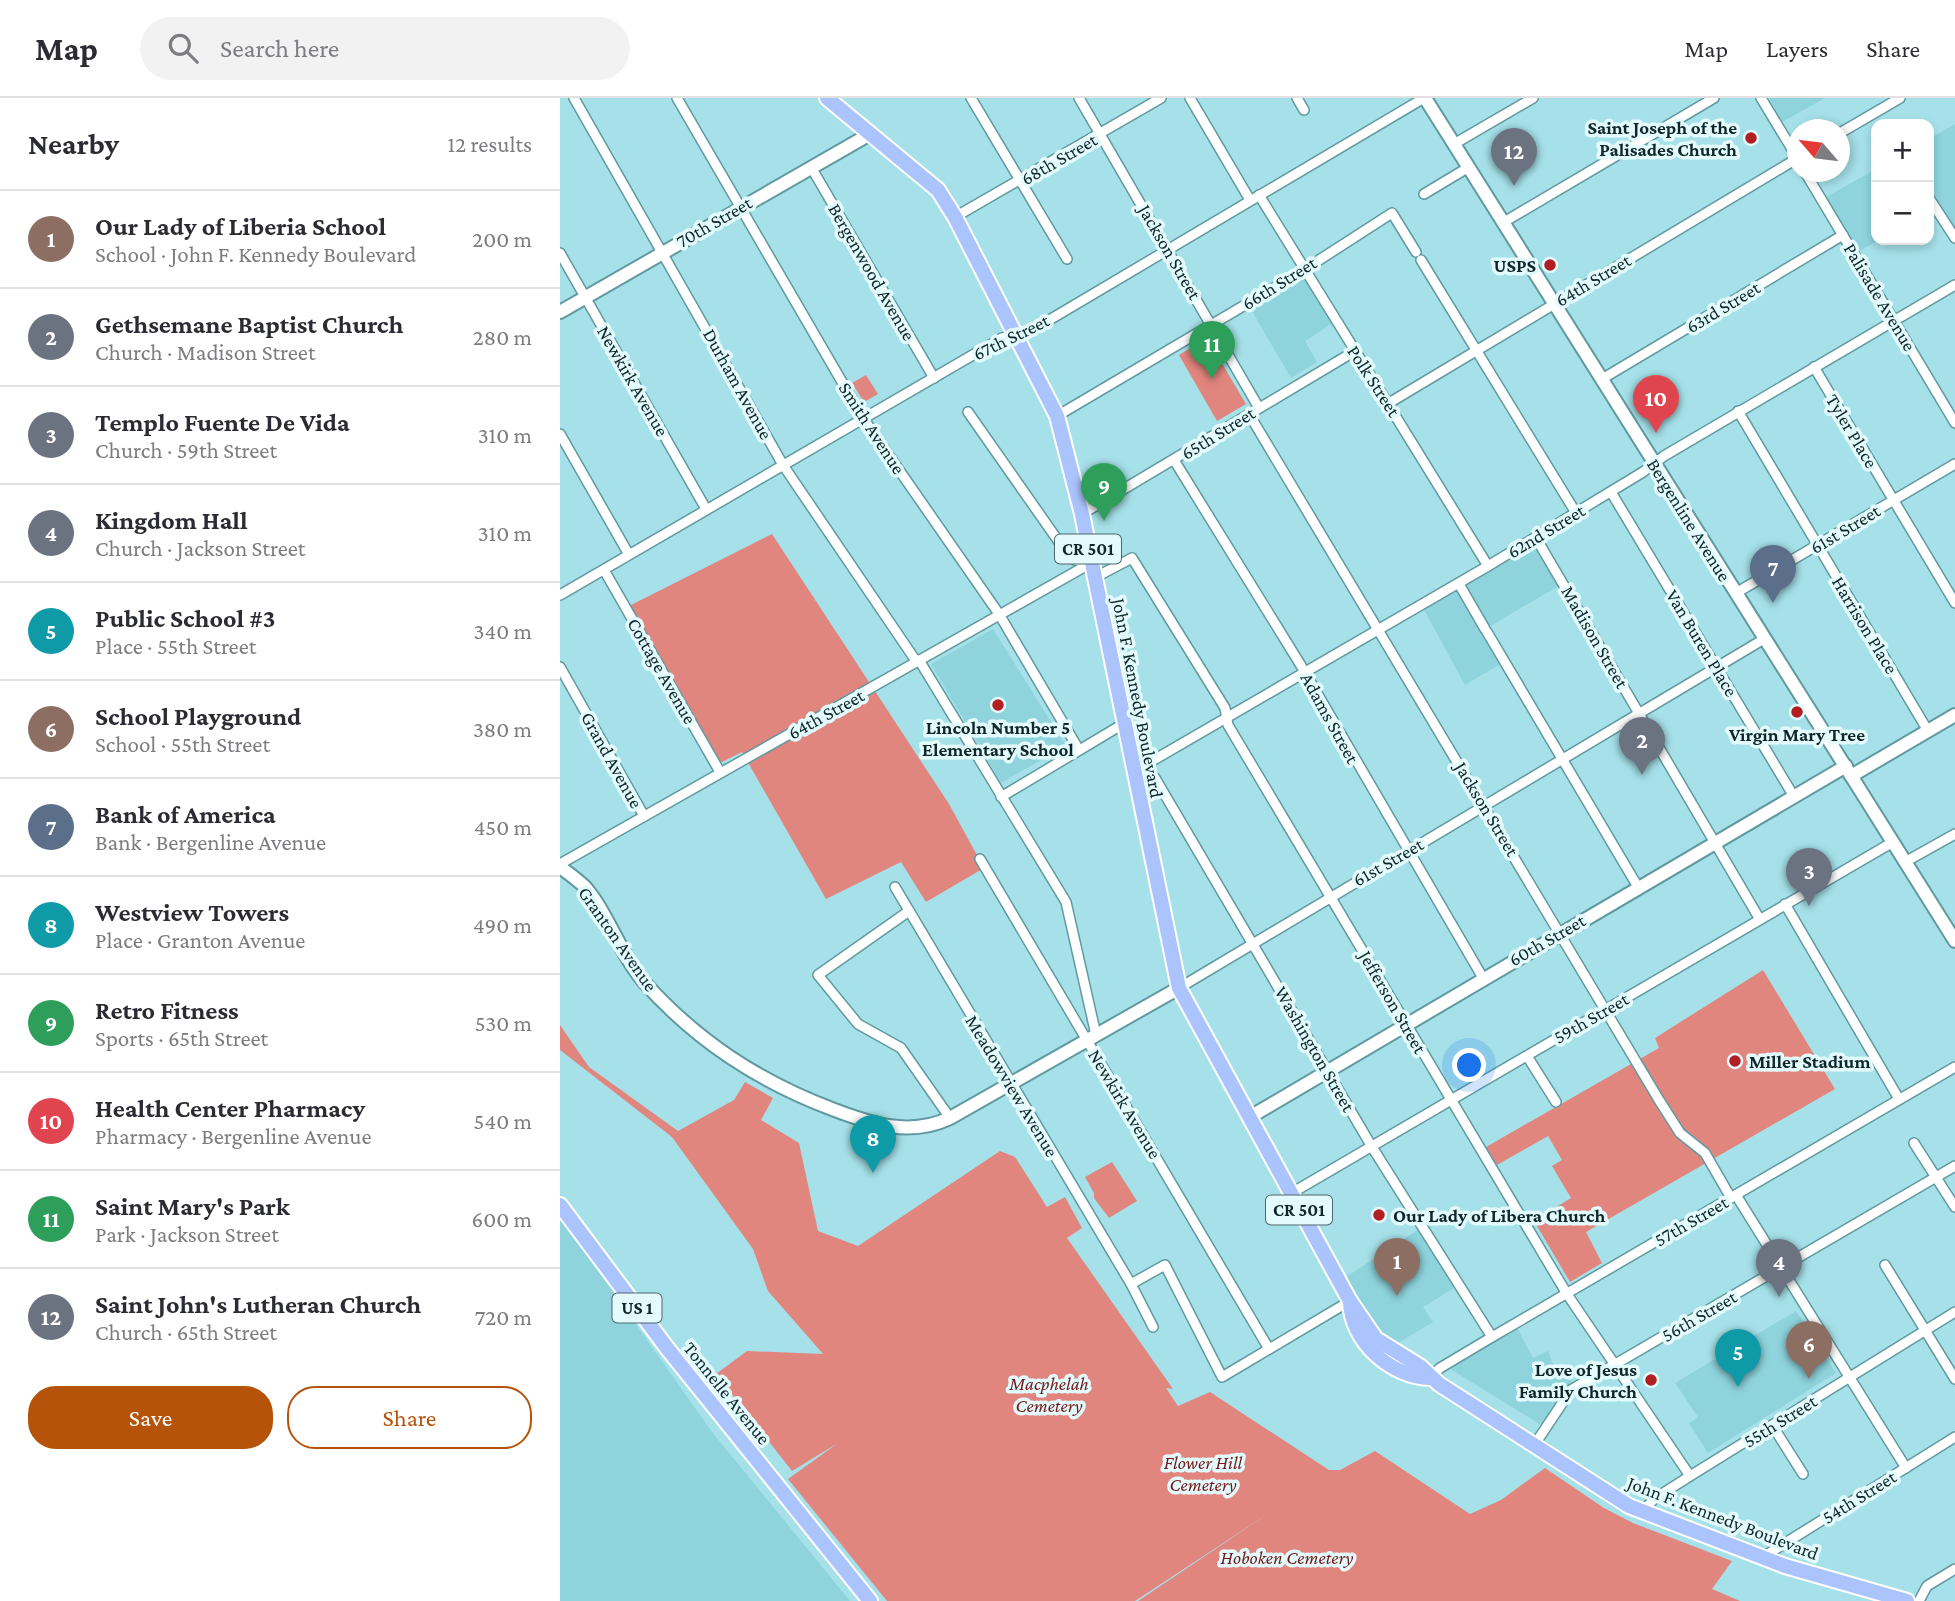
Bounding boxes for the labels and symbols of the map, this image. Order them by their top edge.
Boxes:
place label: Saint Joseph of the Palisades Church [1587,117,1737,160]
north arrow [1787,119,1850,182]
street label: 68th Street [1017,128,1101,189]
pin: 12 [1491,128,1537,186]
marker: Saint Joseph of the Palisades Church [1743,130,1759,146]
street label: 70th Street [672,192,756,252]
street label: Jackson Street [1133,199,1206,304]
street label: Bergenwood Avenue [824,200,920,344]
street label: Palisade Avenue [1840,239,1920,355]
street label: 64th Street [1552,249,1635,311]
street label: 66th Street [1238,252,1321,314]
place label: USPS [1493,255,1536,276]
marker: USPS [1542,257,1558,273]
street label: 63rd Street [1682,276,1764,337]
street label: 67th Street [969,309,1053,364]
pin: 11 [1189,321,1235,379]
street label: Newkirk Avenue [593,322,673,440]
street label: Durham Avenue [699,325,777,443]
street label: Polk Street [1343,341,1405,421]
pin: 10 [1633,375,1679,433]
street label: Smith Avenue [835,378,909,478]
street label: Tyler Place [1822,390,1882,472]
street label: 65th Street [1177,402,1259,464]
street label: Bergenline Avenue [1643,455,1735,585]
pin: 9 [1081,463,1127,521]
street label: 62nd Street [1503,499,1589,562]
street label: 61st Street [1806,500,1884,558]
road number: CR 501 [1055,534,1121,564]
pin: 7 [1750,545,1796,603]
street label: Harrison Place [1828,573,1902,677]
street label: Madison Street [1557,582,1633,693]
street label: Van Buren Place [1662,586,1742,700]
street label: John F. Kennedy Boulevard [1108,594,1168,800]
street label: Cottage Avenue [623,614,701,728]
street label: Adams Street [1296,669,1364,768]
street label: 64th Street [784,684,868,744]
marker: Lincoln Number 5 Elementary School [990,697,1006,713]
marker: Virgin Mary Tree [1789,704,1805,720]
street label: Grand Avenue [577,708,647,812]
place label: Lincoln Number 5 Elementary School [922,717,1074,760]
pin: 2 [1619,717,1665,775]
place label: Virgin Mary Tree [1728,724,1865,745]
street label: Jackson Street [1450,756,1524,861]
street label: 61st Street [1349,833,1428,891]
pin: 3 [1786,848,1832,906]
street label: Granton Avenue [574,883,662,995]
street label: 60th Street [1505,909,1590,970]
street label: Jefferson Street [1354,945,1431,1058]
street label: Washington Street [1271,983,1360,1116]
street label: 59th Street [1550,988,1633,1048]
street label: Meadowview Avenue [961,1011,1063,1161]
street label: Newkirk Avenue [1084,1045,1166,1163]
your location [1452,1048,1486,1082]
place label: Miller Stadium [1749,1051,1870,1072]
marker: Miller Stadium [1727,1053,1743,1069]
pin: 8 [850,1115,896,1173]
street label: 57th Street [1650,1191,1732,1251]
road number: CR 501 [1266,1196,1332,1224]
place label: Our Lady of Libera Church [1393,1205,1605,1226]
marker: Our Lady of Libera Church [1371,1207,1387,1223]
pin: 1 [1374,1238,1420,1296]
pin: 4 [1756,1239,1802,1297]
street label: 56th Street [1658,1286,1741,1346]
road number: US 1 [612,1294,662,1322]
pin: 6 [1786,1321,1832,1379]
pin: 5 [1715,1329,1761,1387]
street label: Tonnelle Avenue [679,1338,775,1448]
place label: Love of Jesus Family Church [1519,1359,1637,1402]
marker: Love of Jesus Family Church [1643,1372,1659,1388]
park label: Macphelah Cemetery [1008,1373,1089,1416]
street label: 55th Street [1740,1390,1821,1452]
park label: Flower Hill Cemetery [1164,1452,1243,1495]
street label: 54th Street [1818,1466,1900,1528]
street label: John F. Kennedy Boulevard [1623,1471,1822,1564]
park label: Hoboken Cemetery [1221,1547,1353,1568]

